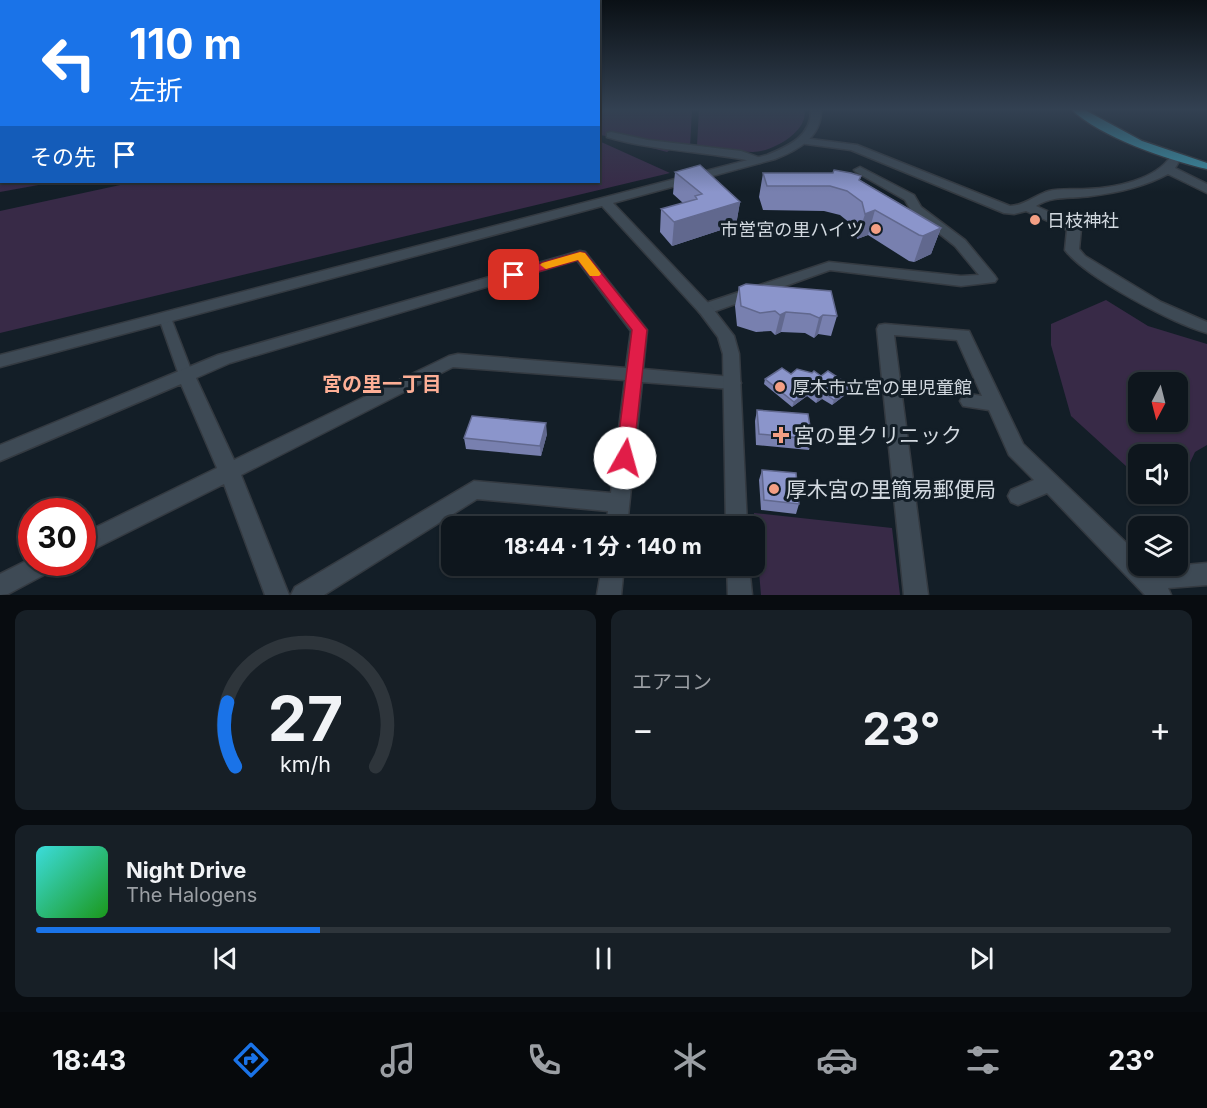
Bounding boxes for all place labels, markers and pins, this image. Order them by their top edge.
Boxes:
place label: 日枝神社 [1047,210,1119,231]
marker: 日枝神社 [1028,213,1042,227]
place label: 市営宮の里ハイツ [720,219,864,240]
marker: 市営宮の里ハイツ [869,222,883,236]
pin [488,249,539,300]
place label: 厚木市立宮の里児童館 [792,377,972,398]
marker: 厚木市立宮の里児童館 [773,380,787,394]
place label: 宮の里クリニック [794,423,962,448]
marker: 宮の里クリニック [772,426,790,444]
place label: 厚木宮の里簡易郵便局 [786,477,996,502]
marker: 厚木宮の里簡易郵便局 [767,482,781,496]

